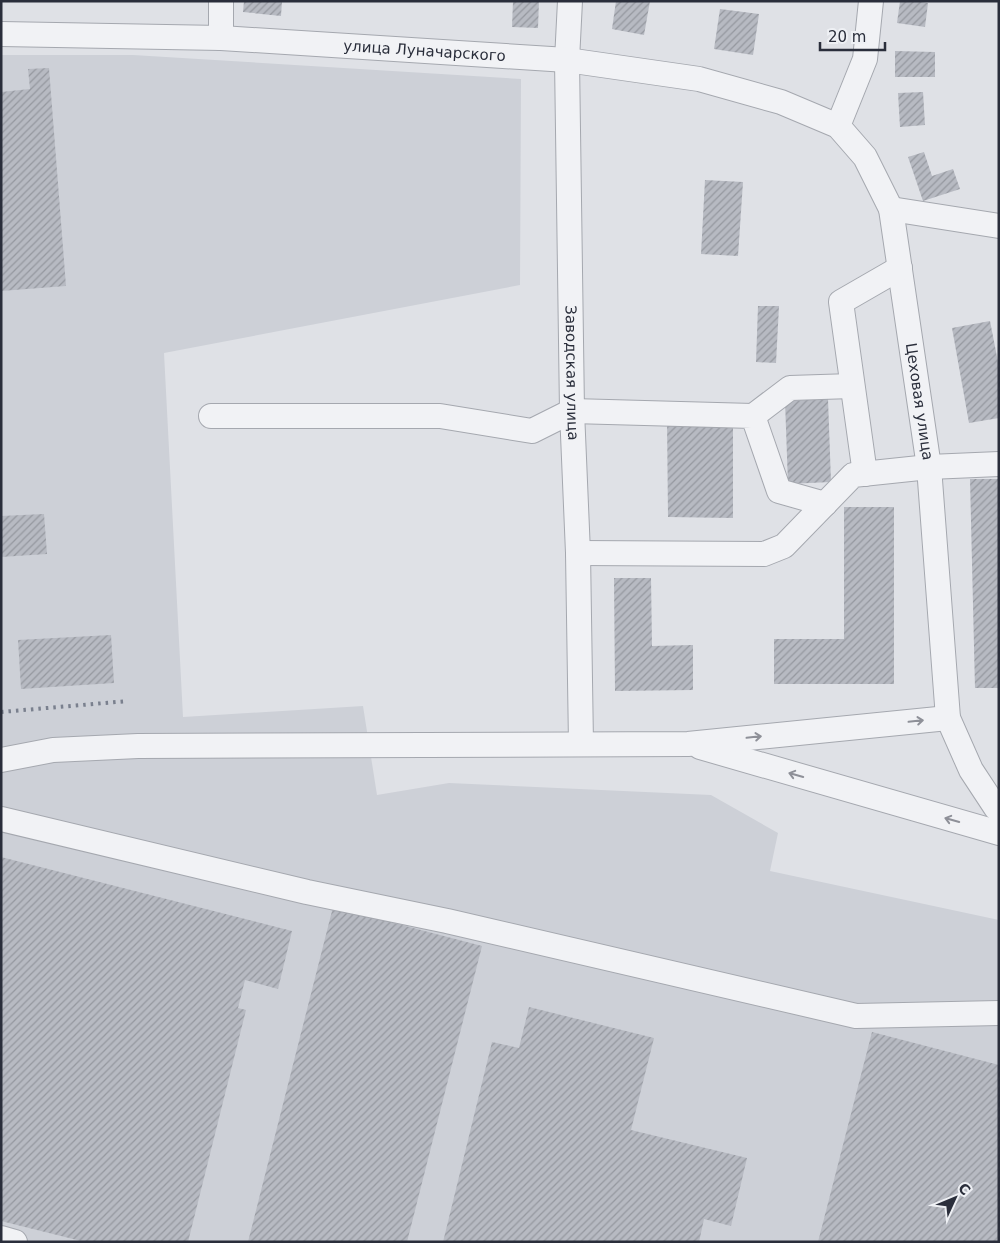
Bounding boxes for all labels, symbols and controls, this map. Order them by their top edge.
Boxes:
scale bar [820,20,885,52]
text: 20 m [828,28,866,46]
street label: улица Луначарского [343,37,506,65]
street label: Заводская улица [561,305,582,441]
street label: Цеховая улица [902,342,937,461]
one-way arrow [908,716,924,726]
one-way arrow [746,732,762,742]
one-way arrow [788,769,804,779]
one-way arrow [944,814,960,824]
north arrow [930,1173,980,1223]
text: С [955,1180,974,1198]

